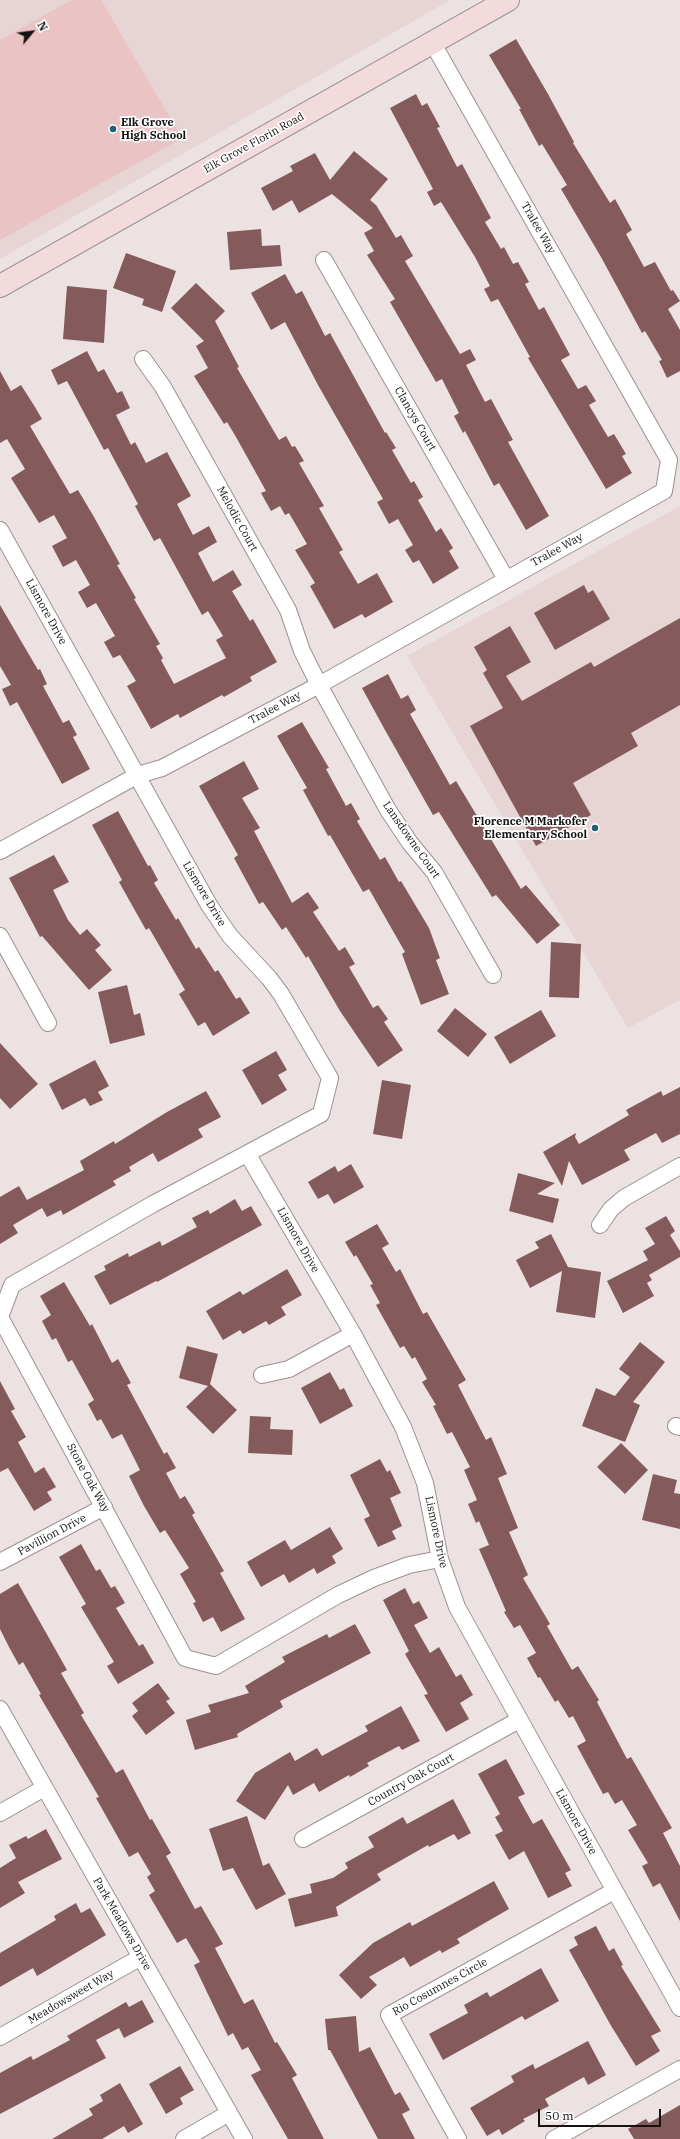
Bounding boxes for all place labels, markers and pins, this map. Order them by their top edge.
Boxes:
place label: Elk Grove High School [121,116,186,142]
marker: Elk Grove High School [108,124,118,134]
place label: Florence M Markofer Elementary School [474,815,587,841]
marker: Florence M Markofer Elementary School [590,823,600,833]

